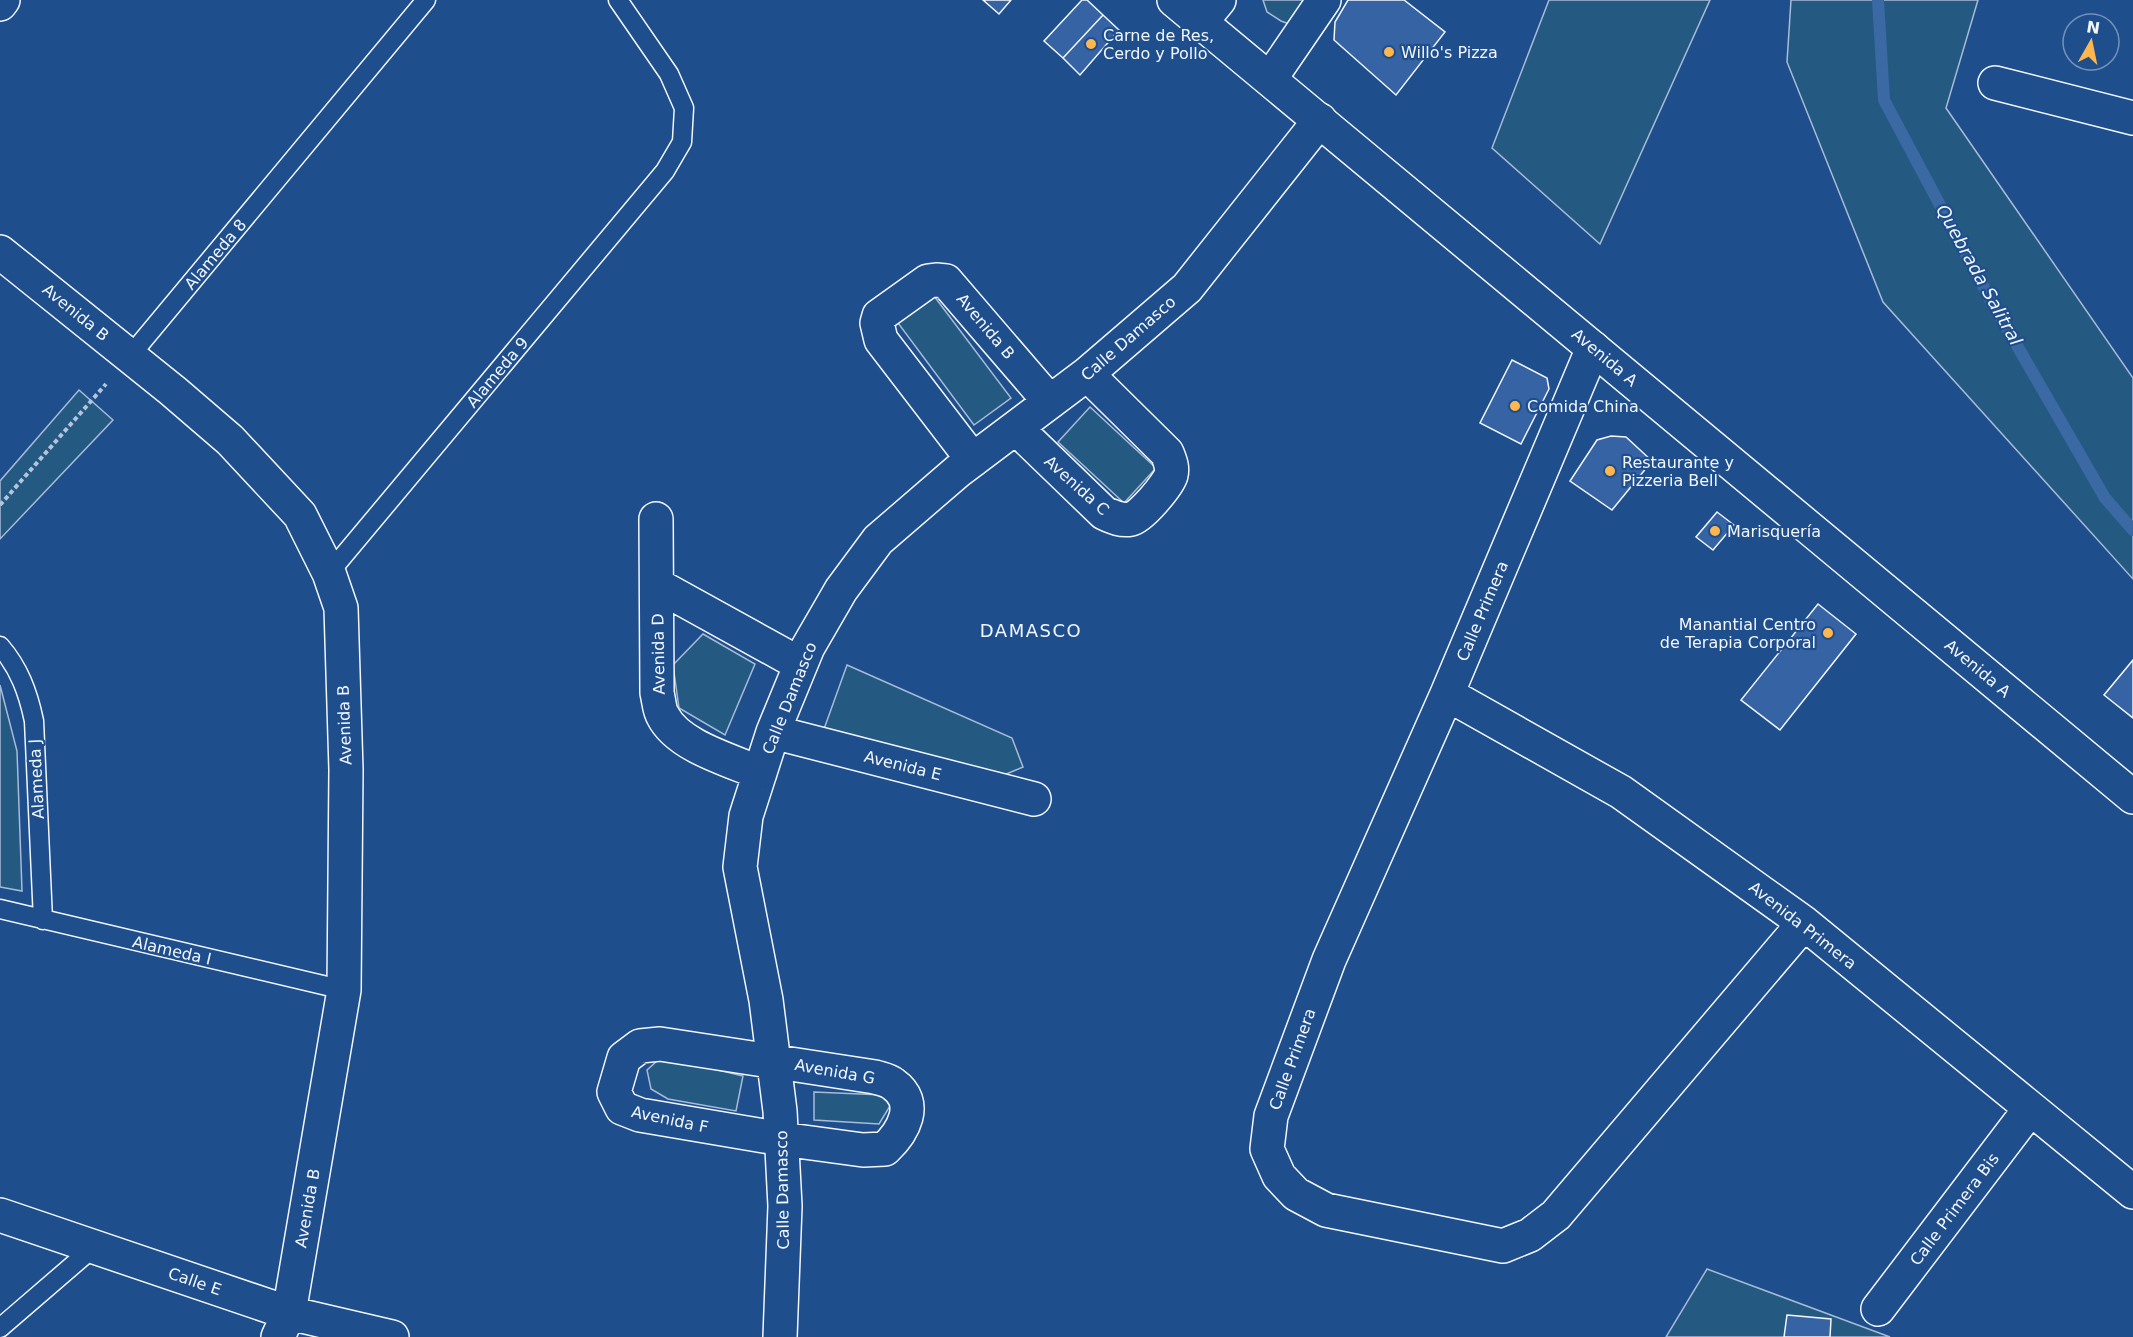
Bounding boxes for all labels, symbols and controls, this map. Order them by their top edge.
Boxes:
north arrow [2061,12,2121,72]
text: N [2085,17,2101,38]
place label: Carne de Res, Cerdo y Pollo [1103,26,1214,63]
marker: Carne de Res, Cerdo y Pollo [1084,37,1098,51]
place label: Willo's Pizza [1401,43,1498,62]
marker: Willo's Pizza [1382,45,1396,59]
water label: Quebrada Salitral [1932,201,2027,349]
street label: Alameda 8 [181,215,250,293]
street label: Avenida B [39,280,113,345]
street label: Avenida B [953,290,1019,363]
street label: Calle Damasco [1077,292,1180,385]
street label: Avenida A [1568,324,1641,390]
street label: Alameda 9 [463,333,532,411]
place label: Comida China [1527,397,1639,416]
marker: Comida China [1508,399,1522,413]
street label: Avenida C [1041,452,1113,519]
place label: Restaurante y Pizzeria Bell [1622,453,1734,490]
marker: Restaurante y Pizzeria Bell [1603,464,1617,478]
place label: Marisquería [1727,522,1821,541]
marker: Marisquería [1708,524,1722,538]
street label: Calle Primera [1453,558,1512,664]
street label: Avenida D [648,613,669,695]
place label: Manantial Centro de Terapia Corporal [1660,615,1816,652]
district label: DAMASCO [980,620,1082,641]
marker: Manantial Centro de Terapia Corporal [1821,626,1835,640]
street label: Avenida A [1941,635,2014,701]
street label: Calle Damasco [758,639,821,757]
street label: Avenida B [334,685,355,765]
street label: Alameda J [25,738,48,820]
street label: Avenida E [862,747,944,784]
street label: Avenida Primera [1745,878,1860,973]
street label: Alameda I [131,932,213,969]
street label: Calle Primera [1265,1006,1320,1113]
street label: Avenida G [793,1055,877,1088]
street label: Avenida F [630,1102,710,1137]
street label: Calle Damasco [772,1130,793,1250]
street label: Calle Primera Bis [1906,1149,2003,1269]
street label: Avenida B [291,1167,324,1249]
street label: Calle E [166,1264,224,1299]

